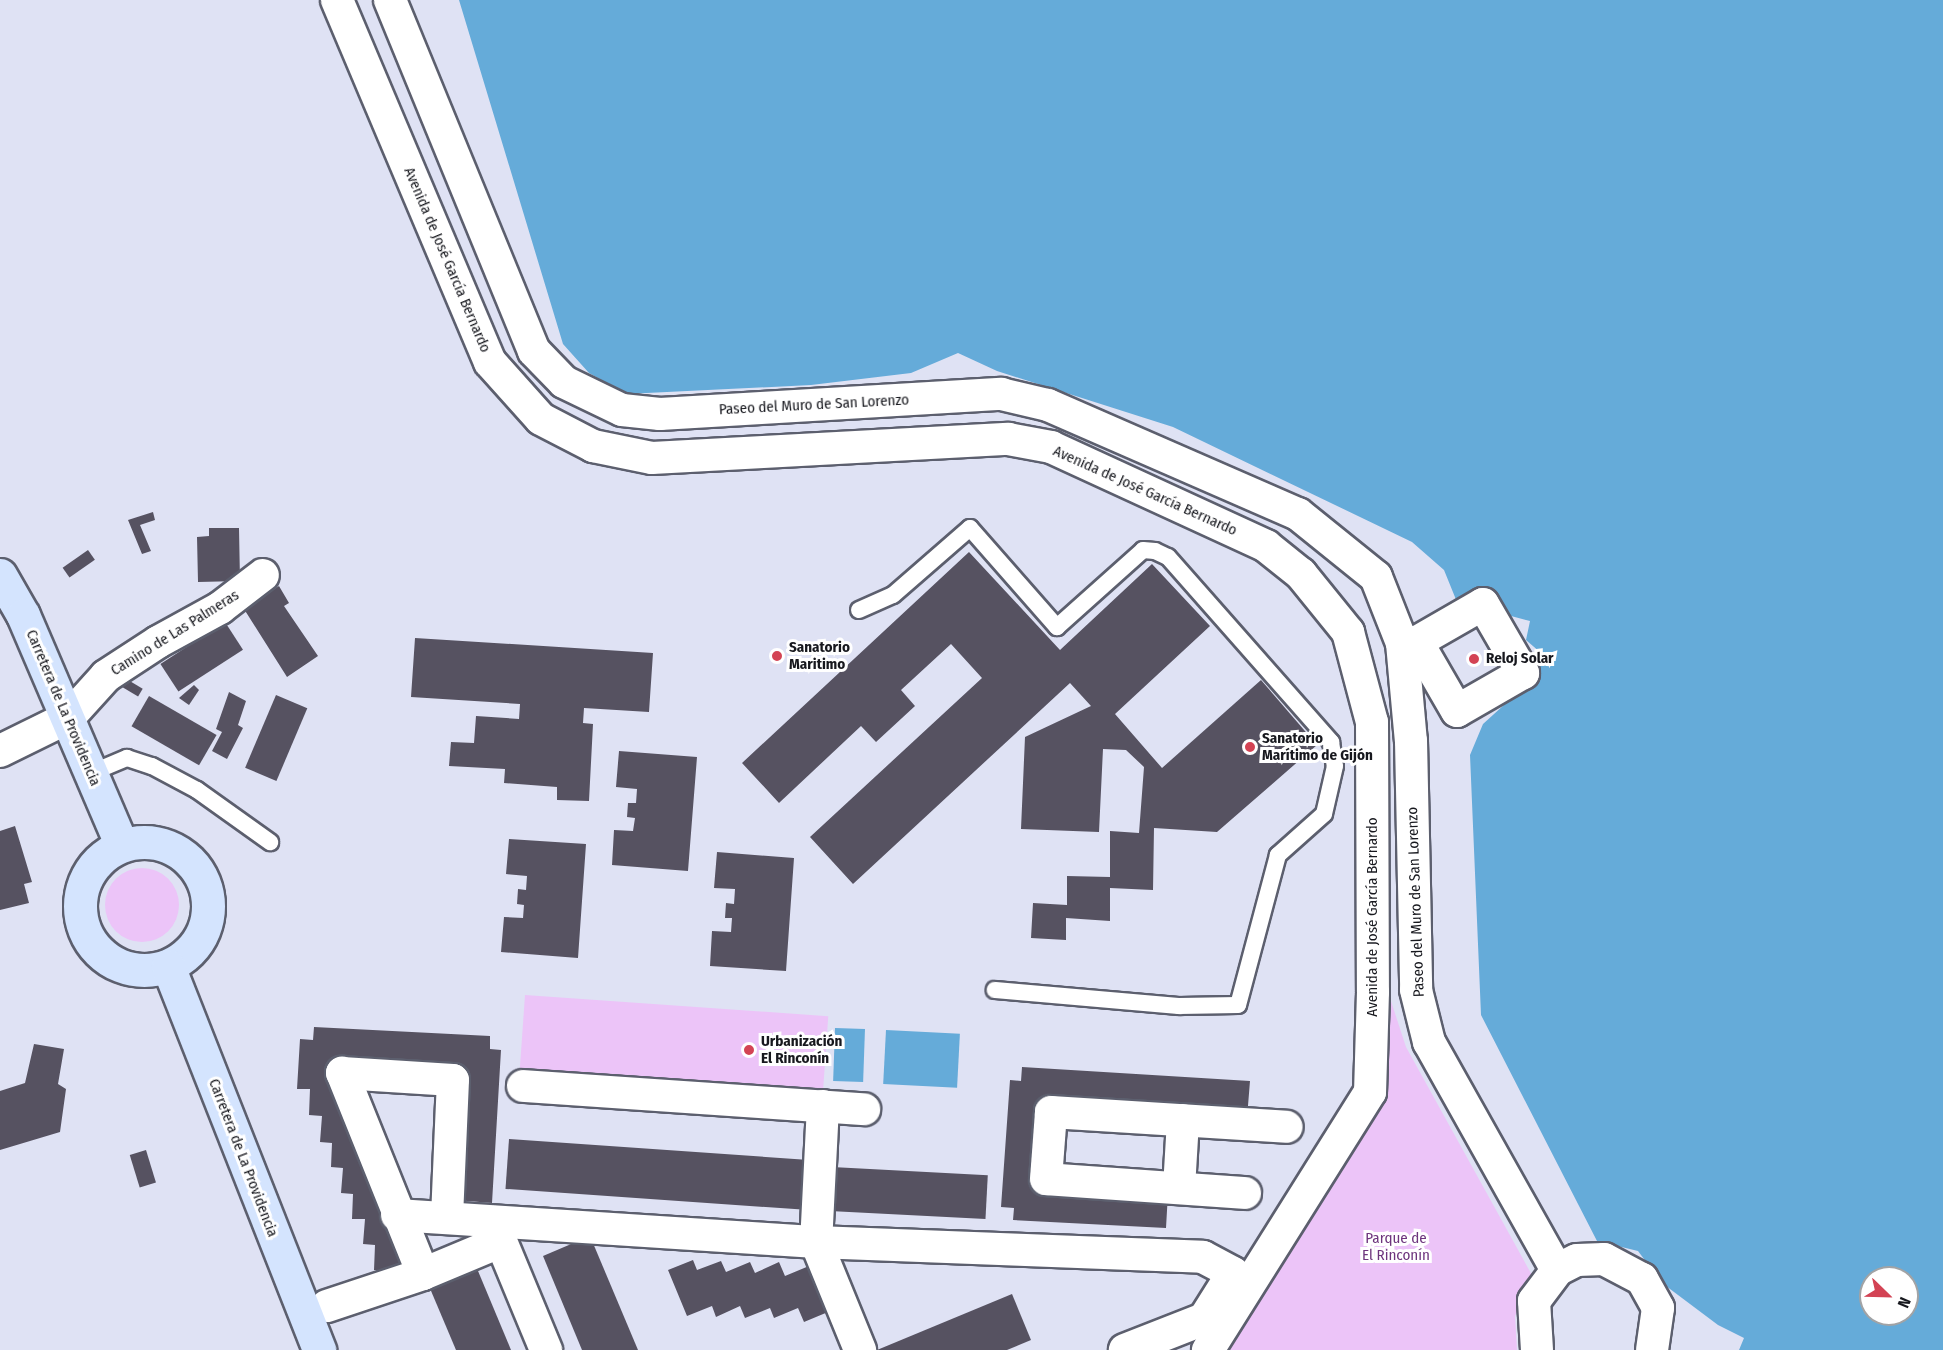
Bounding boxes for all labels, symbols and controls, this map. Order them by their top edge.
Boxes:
street label: Avenida de José García Bernardo [400,165,494,355]
street label: Paseo del Muro de San Lorenzo [718,391,910,419]
street label: Avenida de José García Bernardo [1050,442,1240,540]
street label: Camino de Las Palmeras [108,586,242,680]
street label: Carretera de La Providencia [22,627,104,789]
place label: Sanatorio Maritimo [789,638,850,673]
marker: Sanatorio Maritimo [770,649,784,663]
place label: Reloj Solar [1486,650,1554,668]
marker: Reloj Solar [1467,652,1481,666]
place label: Sanatorio Marítimo de Gijón [1262,729,1373,764]
marker: Sanatorio Marítimo de Gijón [1243,740,1257,754]
street label: Paseo del Muro de San Lorenzo [1404,807,1428,997]
street label: Avenida de José García Bernardo [1364,817,1382,1017]
place label: Urbanización El Rinconín [761,1032,842,1067]
marker: Urbanización El Rinconín [742,1043,756,1057]
street label: Carretera de La Providencia [205,1076,281,1240]
park label: Parque de El Rinconín [1362,1229,1430,1264]
north arrow [1859,1266,1919,1326]
text: N [1894,1294,1915,1311]

